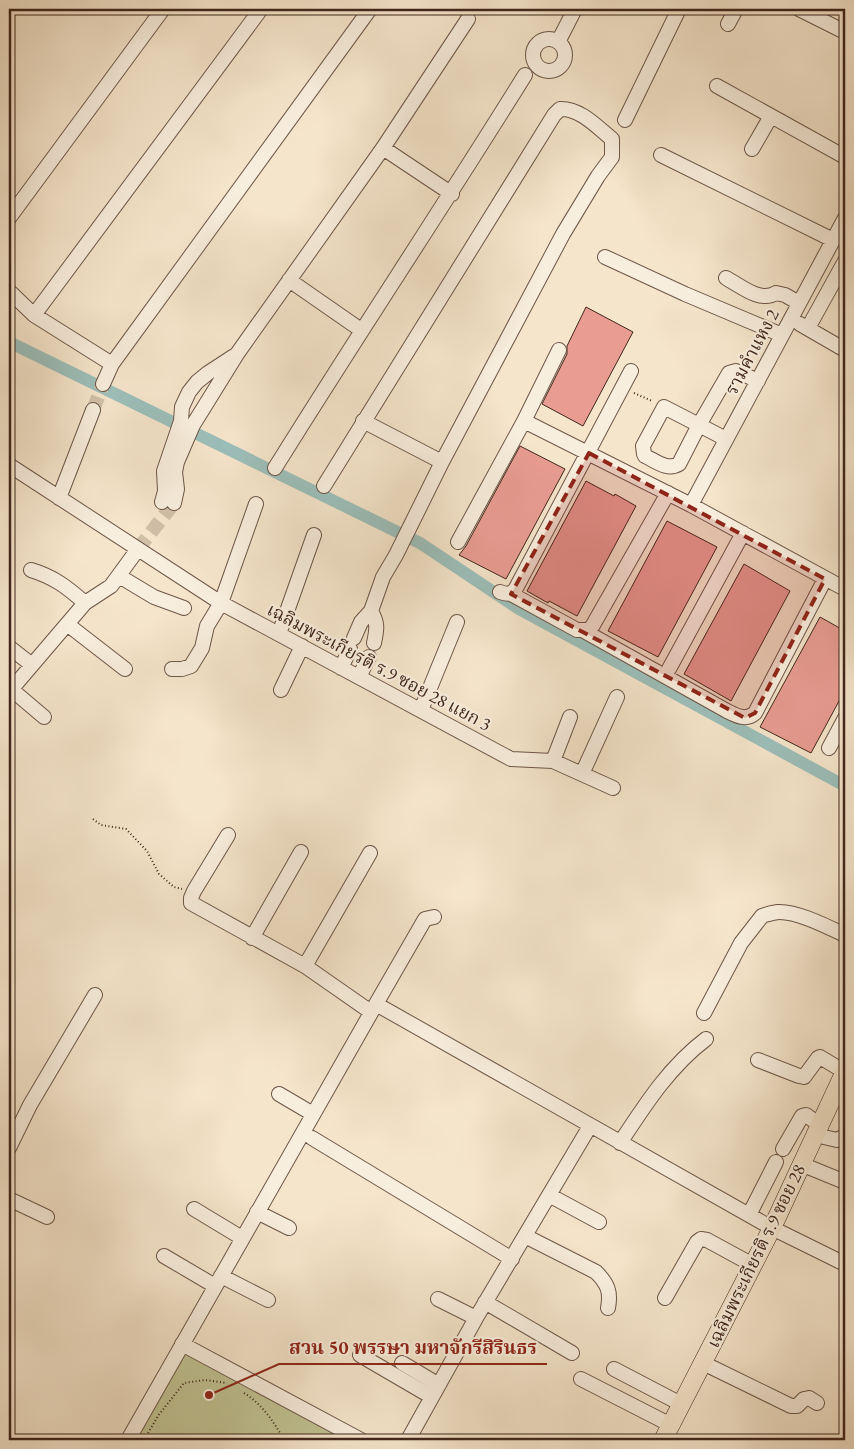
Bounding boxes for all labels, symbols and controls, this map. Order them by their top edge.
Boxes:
street label: รามคำแหง 2 [719,305,784,399]
street label: เฉลิมพระเกียรติ ร.9 ซอย 28 แยก 3 [263,598,495,736]
street label: เฉลิมพระเกียรติ ร.9 ซอย 28 [701,1160,810,1351]
callout: สวน 50 พรรษา มหาจักรีสิรินธร [279,1330,547,1364]
text: สวน 50 พรรษา มหาจักรีสิรินธร [289,1335,537,1360]

